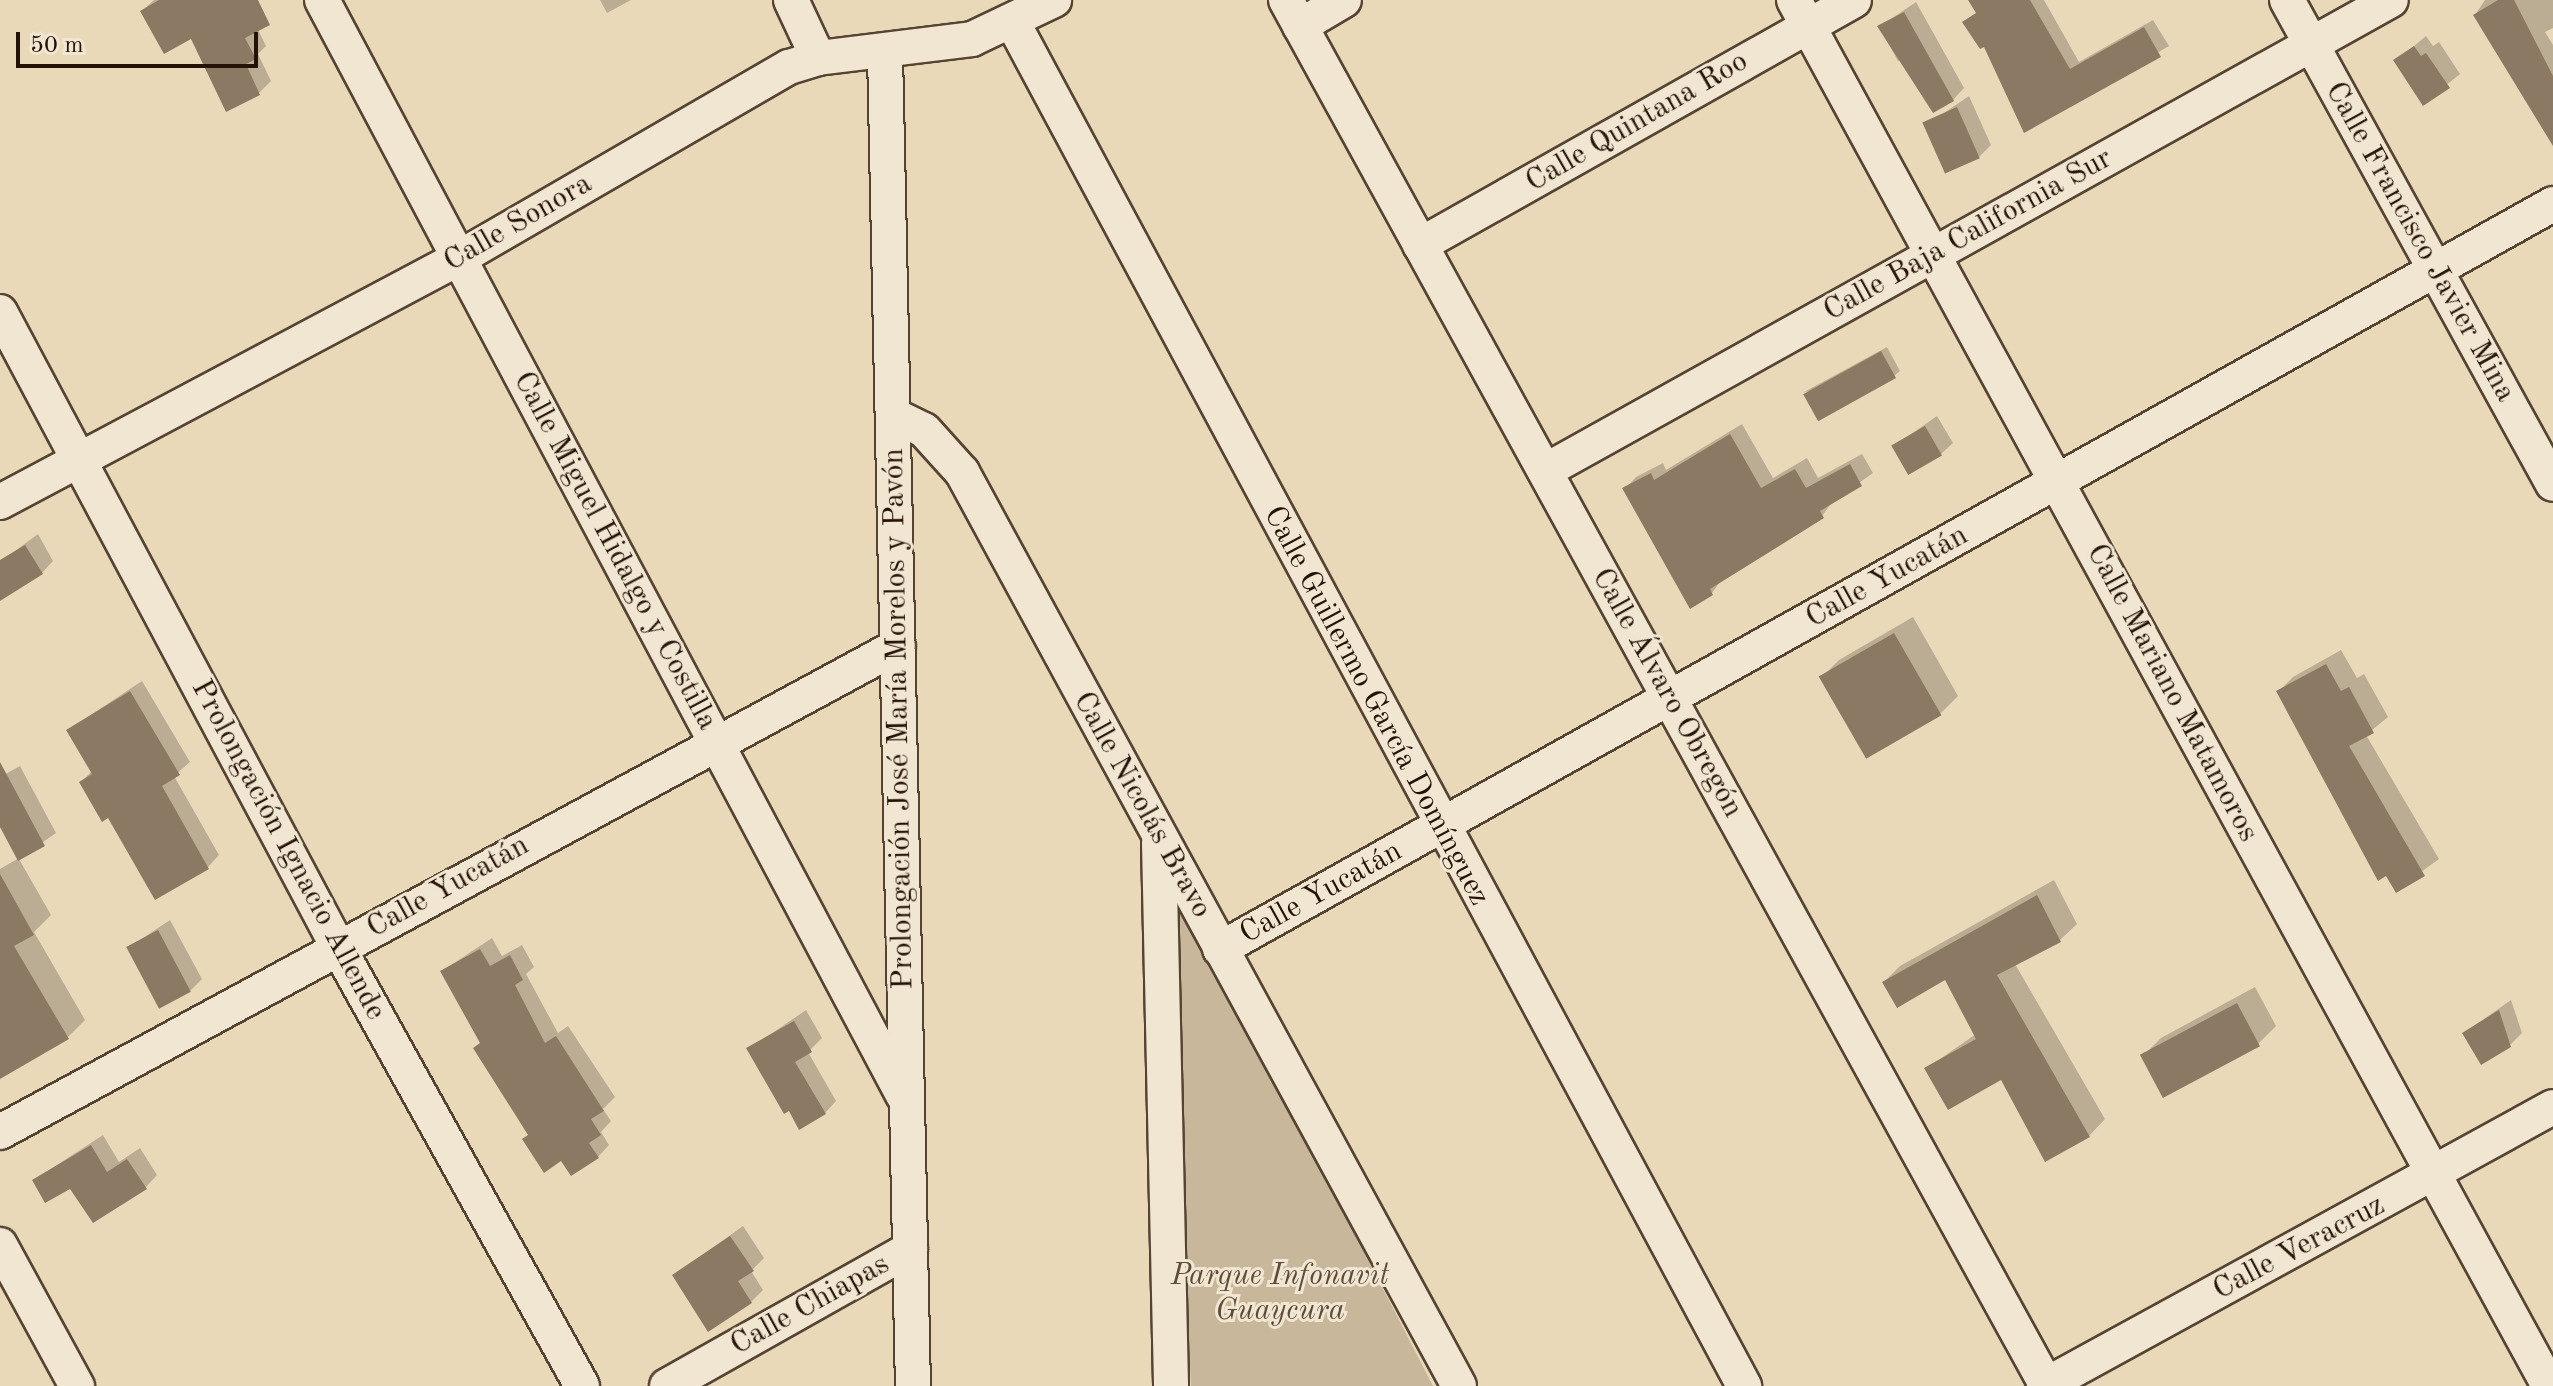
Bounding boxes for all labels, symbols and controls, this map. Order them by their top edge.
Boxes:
scale bar [20,16,262,66]
text: 50 m [30,34,84,58]
street label: Calle Quintana Roo [1519,44,1755,200]
street label: Calle Francisco Javier Mina [2317,76,2523,408]
street label: Calle Baja California Sur [1817,141,2119,329]
street label: Calle Sonora [438,166,598,280]
street label: Calle Miguel Hidalgo y Costilla [505,366,725,736]
street label: Prolongación José María Morelos y Pavón [876,448,922,990]
street label: Calle Guillermo García Domínguez [1255,500,1497,912]
street label: Calle Yucatán [1800,518,1974,636]
street label: Calle Mariano Matamoros [2078,538,2266,848]
street label: Calle Álvaro Obregón [1584,562,1750,824]
street label: Prolongación Ignacio Allende [183,674,393,1026]
street label: Calle Nicolás Bravo [1065,686,1219,924]
street label: Calle Yucatán [361,828,535,946]
street label: Calle Yucatán [1234,834,1408,952]
street label: Calle Veracruz [2207,1188,2391,1308]
street label: Calle Chiapas [724,1247,896,1363]
park label: Parque Infonavit Guaycura [1171,1258,1389,1328]

